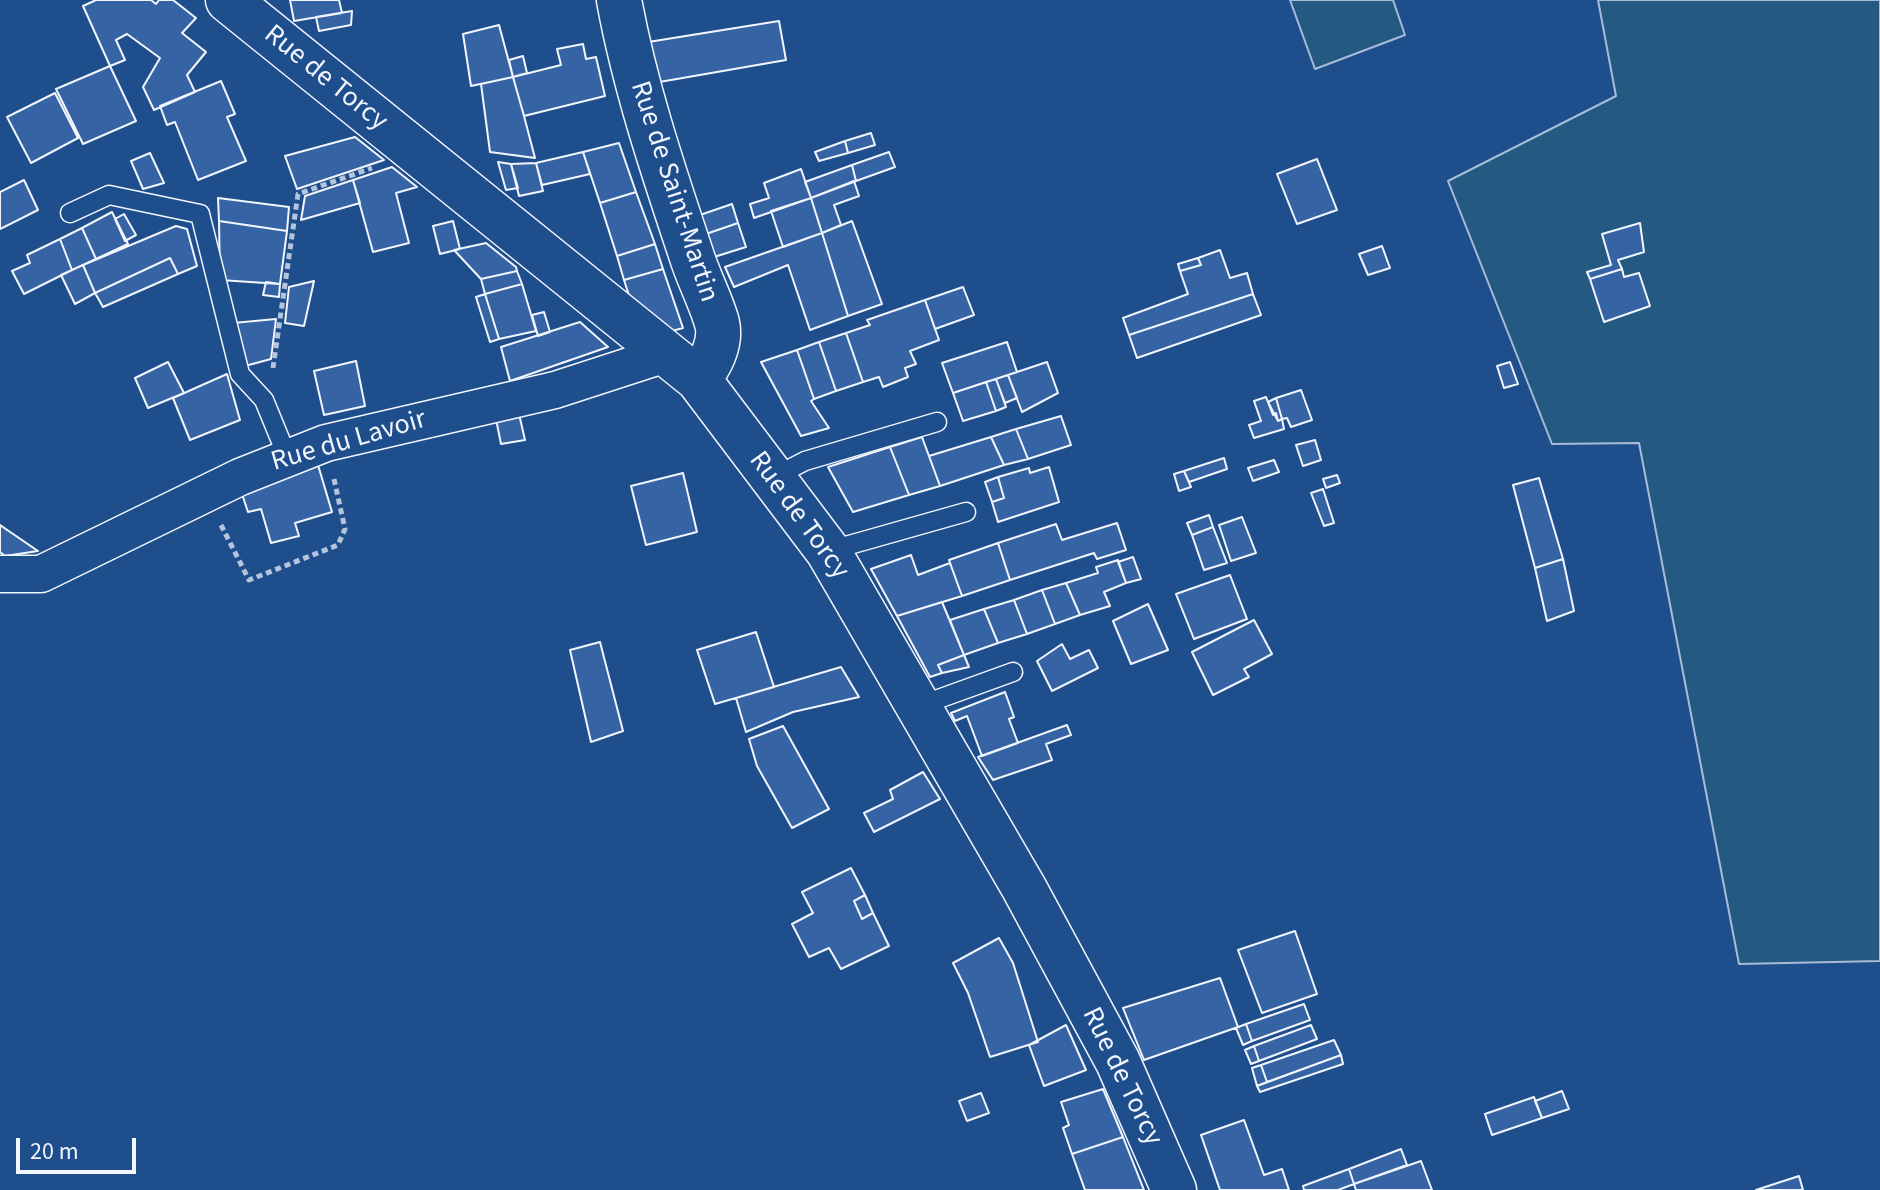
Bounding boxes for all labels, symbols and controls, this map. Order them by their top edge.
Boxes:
street label: Rue de Torcy [256,19,394,139]
street label: Rue de Saint-Martin [621,77,725,307]
street label: Rue du Lavoir [268,404,430,480]
street label: Rue de Torcy [740,446,856,586]
street label: Rue de Torcy [1073,1002,1169,1152]
scale bar [20,1122,140,1172]
text: 20 m [30,1134,79,1169]

